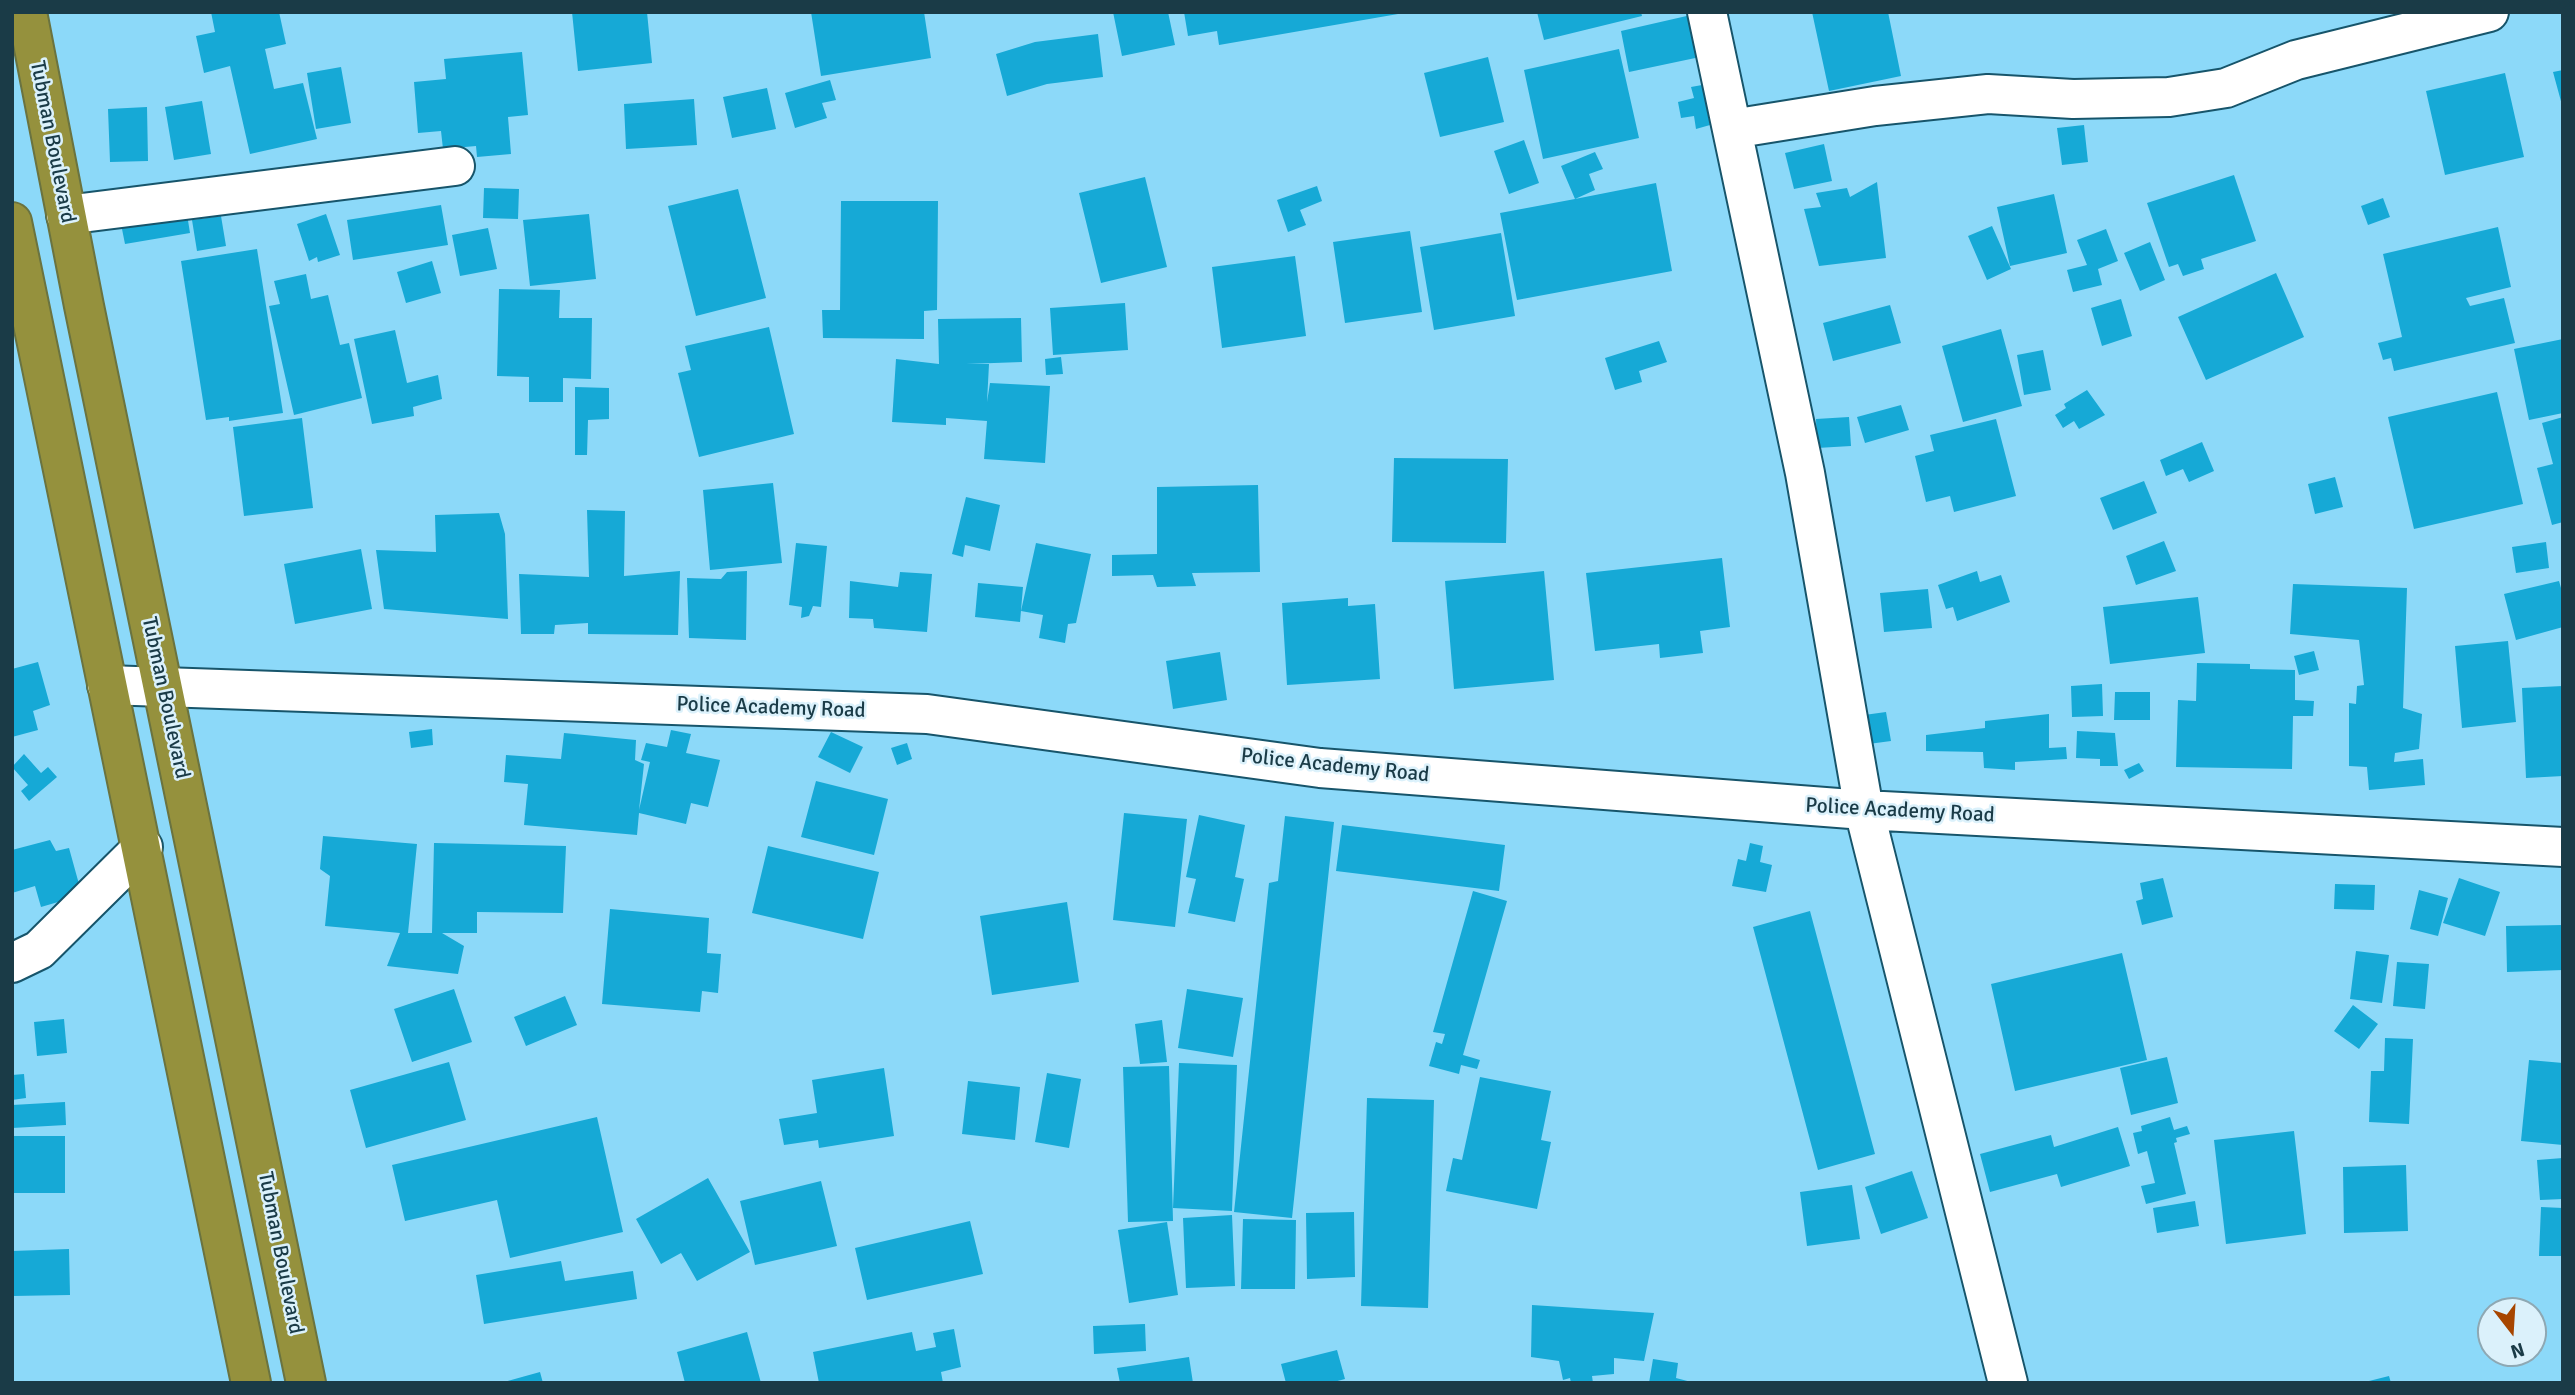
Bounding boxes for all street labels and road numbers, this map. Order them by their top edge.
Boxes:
street label: Tubman Boulevard [24,59,80,225]
street label: Tubman Boulevard [136,615,194,781]
street label: Police Academy Road [676,692,866,724]
street label: Police Academy Road [1239,744,1431,788]
street label: Police Academy Road [1805,793,1995,829]
street label: Tubman Boulevard [252,1170,308,1336]

